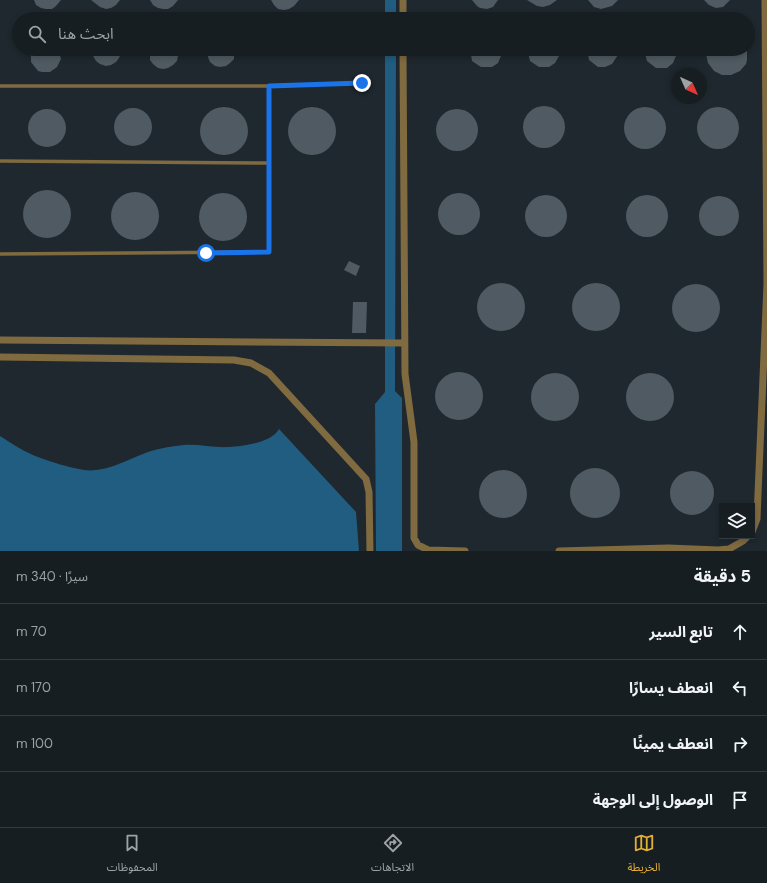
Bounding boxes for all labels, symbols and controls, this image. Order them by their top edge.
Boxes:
search box [12,12,755,56]
icon: search [26,23,48,45]
text: ابحث هنا [58,24,114,44]
north arrow [671,68,707,104]
route end [353,74,371,92]
route start [197,244,215,262]
map controls [719,503,755,539]
button: layers [719,503,755,539]
text: 5 دقيقة [694,565,751,587]
text: سيرًا · 340 m [16,568,88,585]
icon: ahead [729,621,751,643]
text: تابع السير [649,622,713,642]
text: 70 m [16,623,47,640]
icon: left [729,677,751,699]
text: انعطف يسارًا [629,678,713,698]
text: 170 m [16,679,51,696]
icon: right [729,733,751,755]
text: انعطف يمينًا [633,734,713,754]
text: 100 m [16,735,53,752]
icon: arrive [729,789,751,811]
text: الوصول إلى الوجهة [593,790,713,810]
tab: المحفوظات [107,832,158,879]
tab: الاتجاهات [371,832,414,879]
tab: الخريطة [627,832,660,879]

